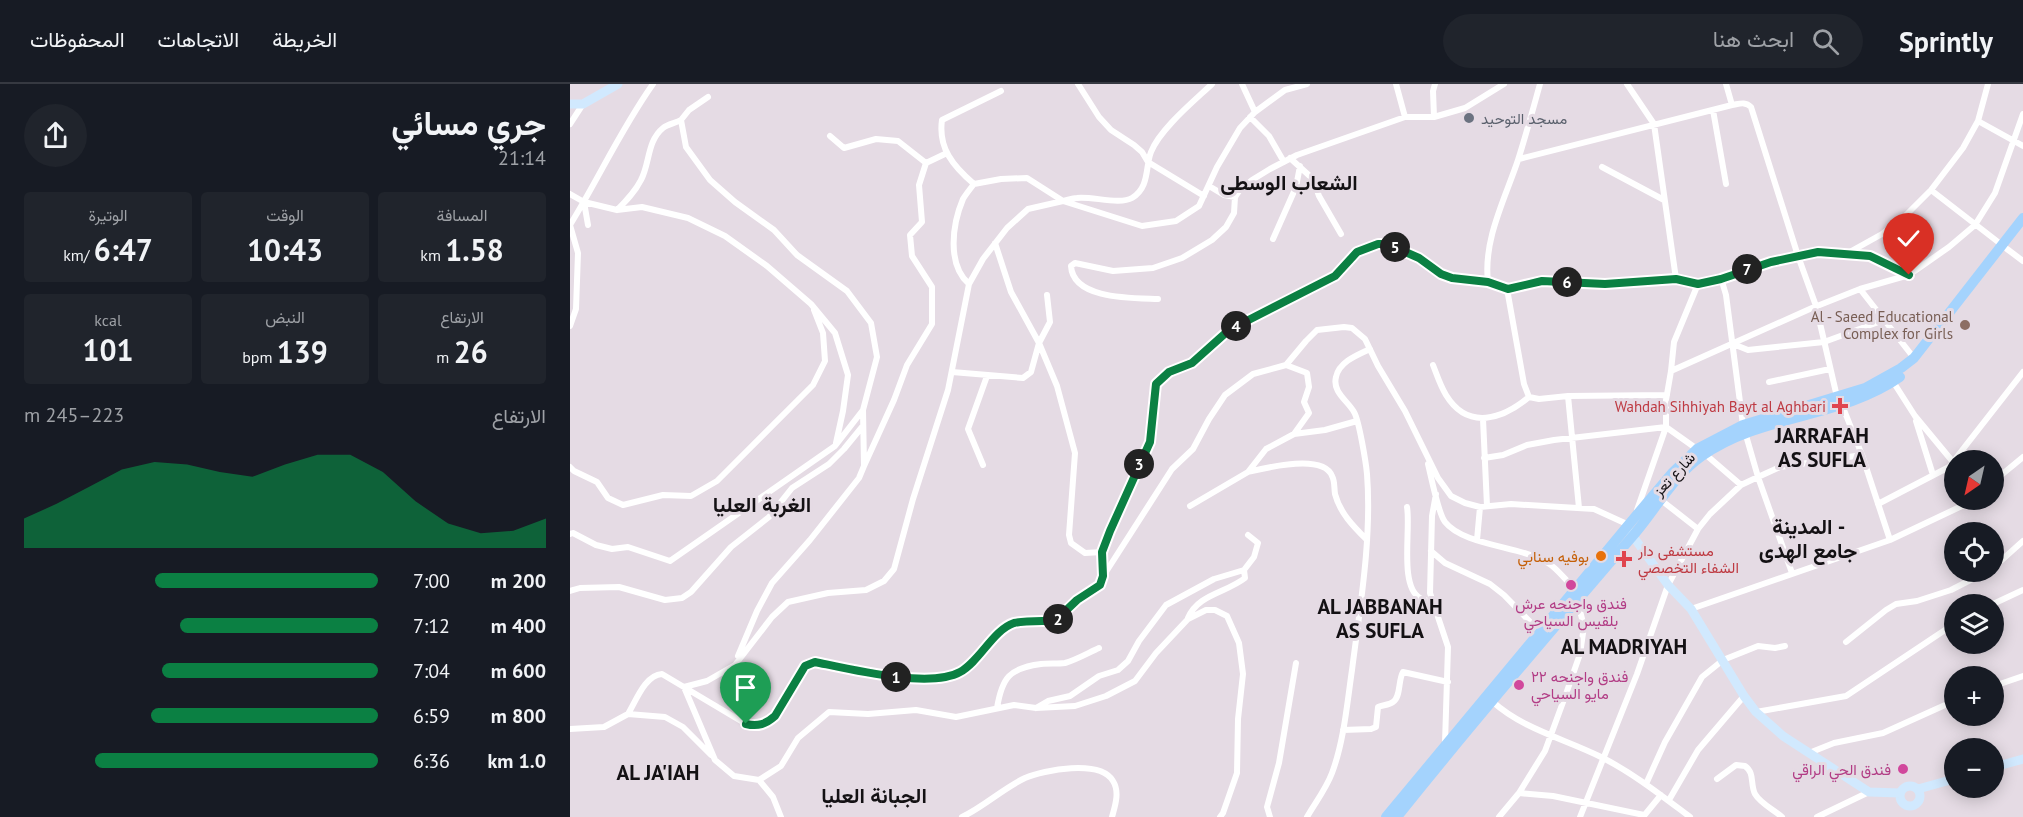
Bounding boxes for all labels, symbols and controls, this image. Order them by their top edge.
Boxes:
search box [1443,14,1863,68]
text: Sprintly [1899,23,1993,60]
text: ابحث هنا [1713,25,1794,53]
icon: search [1809,25,1842,58]
text: المحفوظات [30,26,125,53]
text: الاتجاهات [158,26,239,53]
text: الخريطة [272,26,337,53]
text: جري مسائي [391,101,546,144]
button: share [24,104,87,167]
place label: مسجد التوحيد [1481,109,1567,128]
marker: مسجد التوحيد [1462,111,1476,125]
text: 21:14 [498,145,546,171]
district label: الشعاب الوسطى [1220,169,1358,196]
text: الوتيرة [88,205,128,225]
text: الوقت [266,205,304,225]
text: المسافة [437,205,487,225]
pin [1883,213,1934,275]
icon: check [1892,222,1925,255]
text: 6:47 [94,230,153,269]
text: 10:43 [247,230,323,269]
text: 1.58 [445,230,504,269]
pin: 5 [1380,232,1410,262]
text: 5 [1390,237,1400,257]
text: /km [63,245,94,265]
text: km [420,245,445,265]
pin: 7 [1732,254,1762,284]
text: 7 [1742,259,1752,279]
pin: 6 [1552,267,1582,297]
text: 6 [1562,272,1572,292]
text: النبض [265,307,305,327]
text: الارتفاع [440,307,484,327]
place label: Al - Saeed Educational Complex for Girls [1811,307,1954,343]
text: kcal [94,310,122,330]
pin: 4 [1221,311,1251,341]
text: 4 [1231,316,1241,336]
marker: Al - Saeed Educational Complex for Girls [1958,318,1972,332]
text: 101 [82,330,134,369]
text: 139 [277,332,328,371]
text: 26 [454,332,488,371]
text: bpm [242,347,277,367]
text: m [436,347,454,367]
place label: Wahdah Sihhiyah Bayt al Aghbari [1615,397,1826,416]
marker: Wahdah Sihhiyah Bayt al Aghbari [1831,397,1849,415]
text: 223–245 m [24,402,124,428]
text: الارتفاع [492,403,546,429]
district label: JARRAFAH AS SUFLA [1774,422,1869,473]
street label: شارع تعز [1648,448,1701,502]
pin: 3 [1124,449,1154,479]
north arrow [1944,450,2004,510]
map controls [1944,450,2004,798]
text: 3 [1134,454,1144,474]
district label: الغربة العليا [713,491,811,518]
district label: المدينة - جامع الهدى [1759,513,1857,565]
button: locate [1944,522,2004,582]
place label: مستشفى دار الشفاء التخصصي [1637,541,1739,581]
place label: بوفيه سنابي [1517,547,1589,570]
marker: بوفيه سنابي [1594,549,1608,563]
marker: مستشفى دار الشفاء التخصصي [1615,550,1633,568]
text: 7:00 [413,568,450,594]
text: 200 m [491,568,546,594]
marker: فندق واجنحه عرش بلقيس السياحي [1564,578,1578,592]
district label: AL JABBANAH AS SUFLA [1317,593,1443,644]
place label: فندق واجنحه عرش بلقيس السياحي [1515,594,1627,634]
button: layers [1944,594,2004,654]
pin: 2 [1043,604,1073,634]
text: 2 [1053,609,1063,629]
text: 7:12 [413,613,450,639]
text: 400 m [491,613,546,639]
district label: AL MADRIYAH [1561,633,1687,660]
text: 7:04 [413,658,450,684]
text: 600 m [491,658,546,684]
pin [720,662,771,724]
pin: 1 [881,662,911,692]
button: + [1944,666,2004,726]
text: 1 [891,667,901,687]
place label: فندق واجنحه ٢٢ مايو السياحي [1531,667,1628,707]
icon: arrive [729,671,762,704]
marker: فندق واجنحه ٢٢ مايو السياحي [1512,678,1526,692]
text: 6:59 [413,703,450,729]
text: 800 m [491,703,546,729]
button: − [1944,738,2004,798]
text: 6:36 [413,748,450,774]
text: 1.0 km [487,748,546,774]
district label: AL JA'IAH [617,759,699,786]
place label: فندق الحي الراقي [1792,760,1891,783]
marker: فندق الحي الراقي [1896,762,1910,776]
district label: الجبانة العليا [821,782,927,809]

